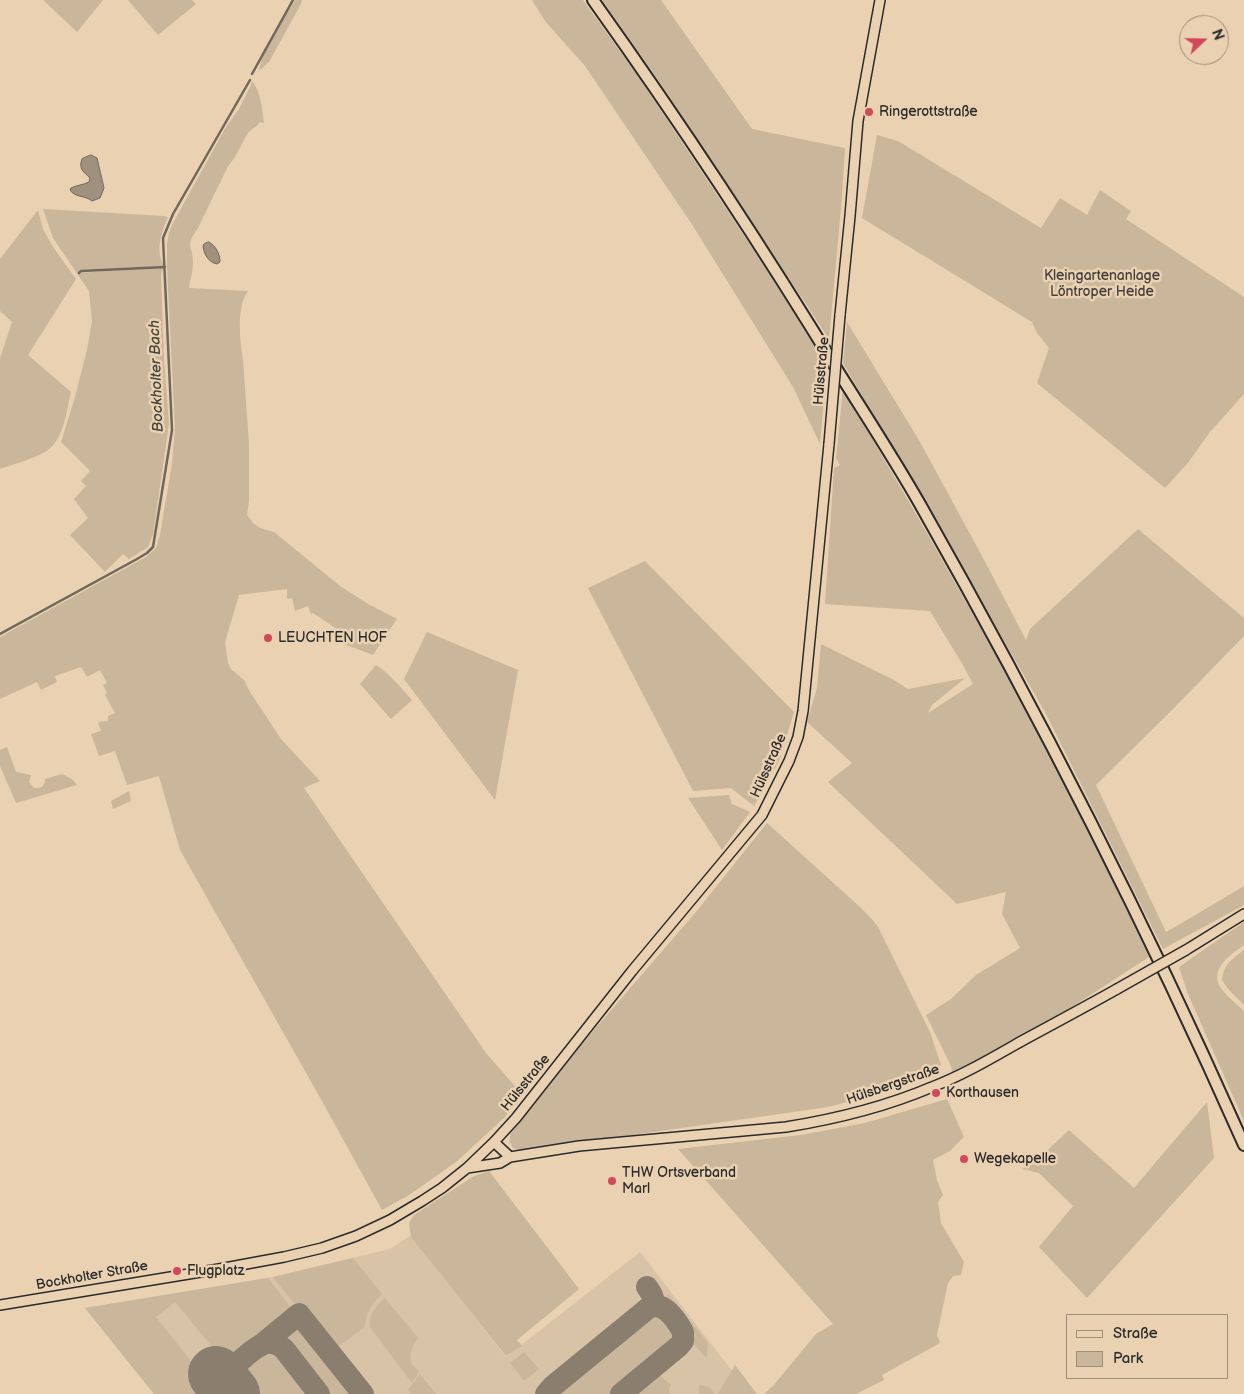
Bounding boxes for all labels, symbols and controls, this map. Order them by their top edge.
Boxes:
north arrow [1179,15,1229,65]
text: N [1208,27,1227,43]
place label: Ringerottstraße [879,104,978,120]
marker: Ringerottstraße [863,106,875,118]
park label: Kleingartenanlage Löntroper Heide [1044,268,1160,300]
water label: Bockholter Bach [146,320,168,432]
street label: Hülsstraße [811,336,833,406]
place label: LEUCHTEN HOF [278,630,387,646]
marker: LEUCHTEN HOF [262,632,274,644]
street label: Hülsstraße [747,731,791,801]
street label: Hülsstraße [498,1051,554,1115]
street label: Hülsbergstraße [844,1061,942,1109]
place label: Korthausen [946,1085,1019,1101]
marker: Korthausen [930,1087,942,1099]
place label: Wegekapelle [974,1151,1056,1167]
marker: Wegekapelle [958,1153,970,1165]
place label: THW Ortsverband Marl [622,1165,736,1198]
marker: THW Ortsverband Marl [606,1175,618,1187]
street label: Bockholter Straße [35,1258,149,1294]
place label: Flugplatz [187,1263,244,1279]
marker: Flugplatz [171,1265,183,1277]
legend [1066,1314,1229,1379]
text: Straße [1113,1324,1158,1343]
text: Park [1113,1349,1143,1368]

